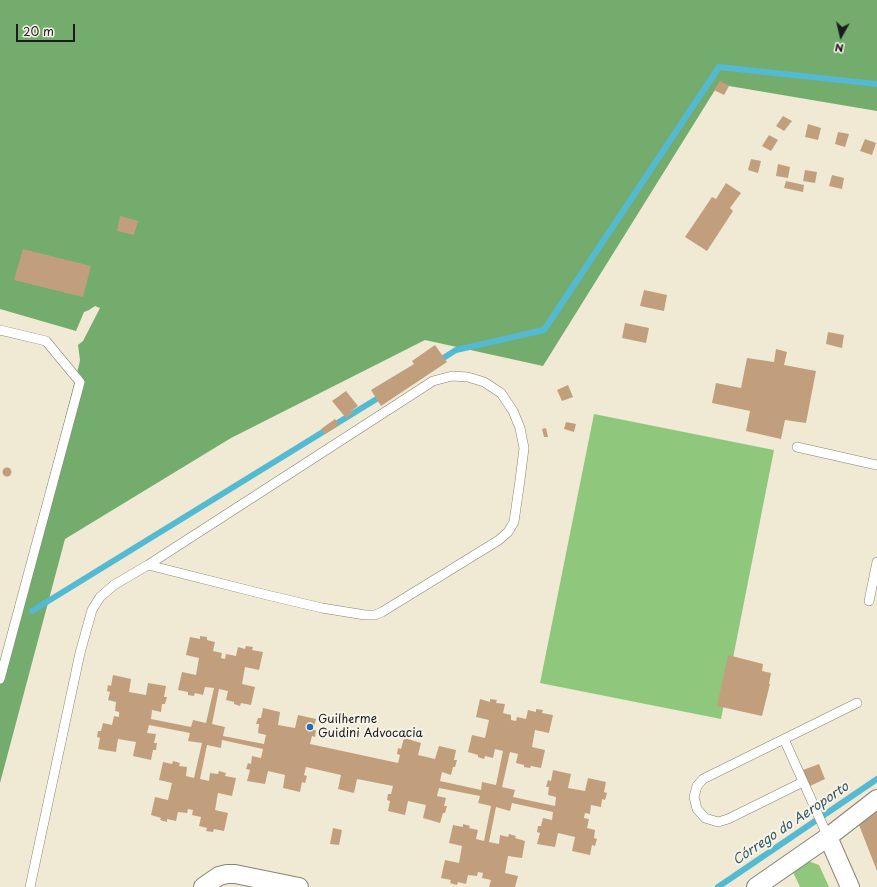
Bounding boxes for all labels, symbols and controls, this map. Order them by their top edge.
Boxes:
scale bar [18,16,77,42]
north arrow [821,16,861,56]
text: 20 m [23,22,54,40]
text: N [834,39,845,57]
place label: Guilherme Guidini Advocacia [318,713,423,741]
marker: Guilherme Guidini Advocacia [305,722,315,732]
water label: Córrego do Aeroporto [730,779,852,869]

